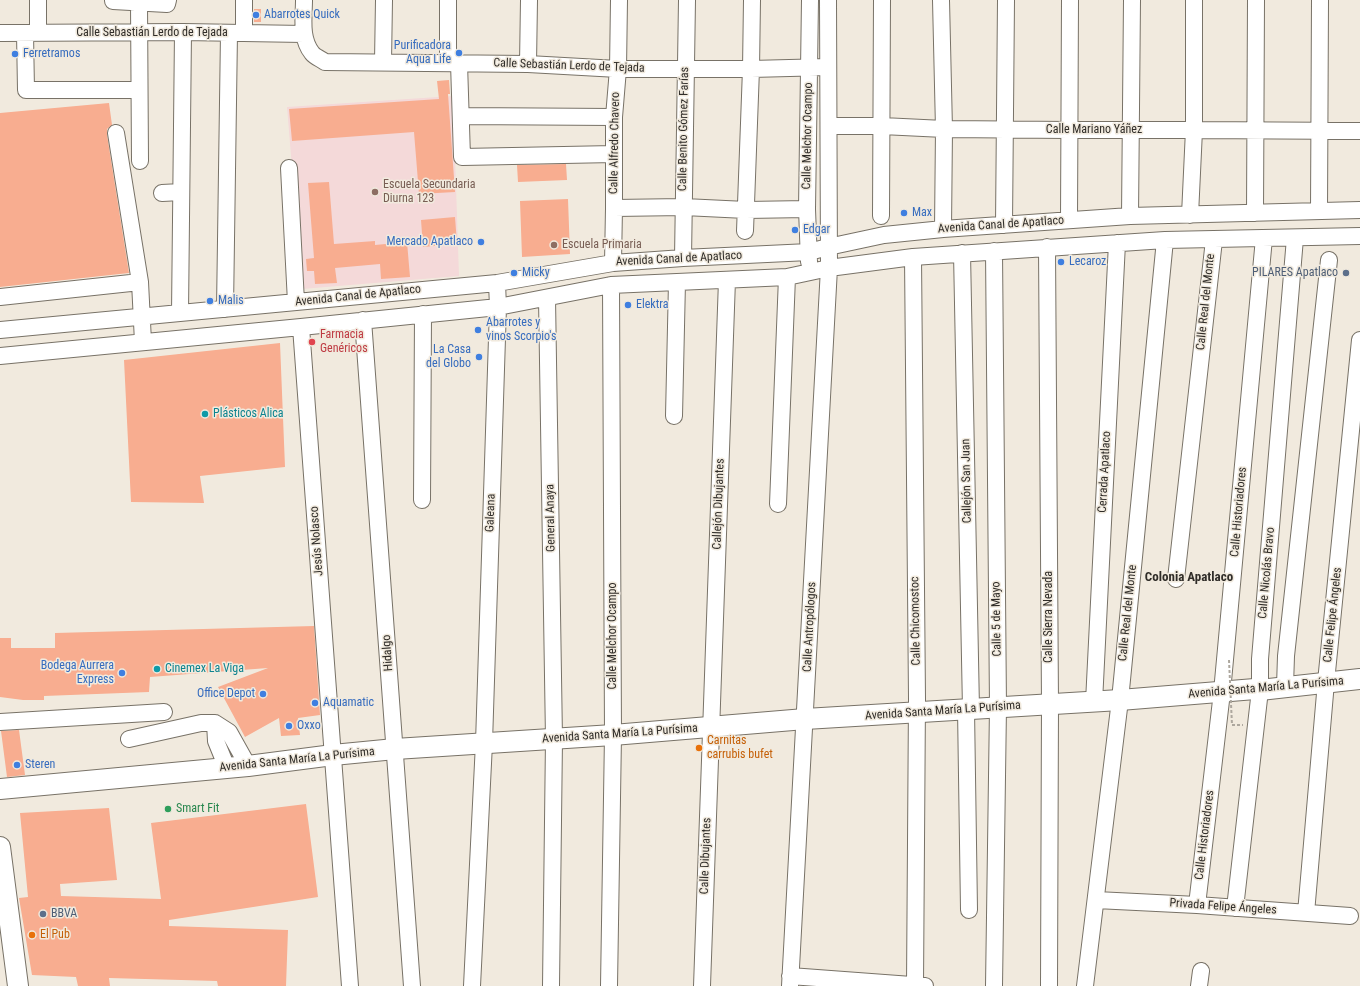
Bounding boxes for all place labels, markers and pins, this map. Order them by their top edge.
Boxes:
place label: Abarrotes Quick [264,8,340,22]
marker: Abarrotes Quick [251,10,261,20]
place label: Purificadora Aqua Life [394,39,451,67]
place label: Ferretramos [23,47,80,61]
marker: Purificadora Aqua Life [454,48,464,58]
marker: Ferretramos [10,49,20,59]
place label: Escuela Secundaria Diurna 123 [383,178,476,206]
marker: Escuela Secundaria Diurna 123 [370,187,380,197]
place label: Max [912,206,932,220]
marker: Max [899,208,909,218]
place label: Edgar [803,223,830,237]
marker: Edgar [790,225,800,235]
place label: Mercado Apatlaco [387,235,473,249]
marker: Mercado Apatlaco [476,237,486,247]
place label: Escuela Primaria [562,238,642,252]
marker: Escuela Primaria [549,240,559,250]
place label: Lecaroz [1069,255,1106,269]
marker: Lecaroz [1056,257,1066,267]
place label: Micky [522,266,550,280]
place label: PILARES Apatlaco [1252,266,1338,280]
marker: Micky [509,268,519,278]
marker: PILARES Apatlaco [1341,268,1351,278]
place label: Malis [218,294,244,308]
marker: Malis [205,296,215,306]
place label: Elektra [636,298,668,312]
marker: Elektra [623,300,633,310]
place label: Abarrotes y vinos Scorpio's [486,316,556,344]
marker: Abarrotes y vinos Scorpio's [473,325,483,335]
place label: Farmacia Genéricos [320,328,368,356]
marker: Farmacia Genéricos [307,337,317,347]
place label: La Casa del Globo [426,343,471,371]
marker: La Casa del Globo [474,352,484,362]
place label: Plásticos Alica [213,407,283,421]
marker: Plásticos Alica [200,409,210,419]
place label: Bodega Aurrera Express [41,659,114,687]
place label: Cinemex La Viga [165,662,244,676]
marker: Cinemex La Viga [152,664,162,674]
marker: Bodega Aurrera Express [117,668,127,678]
place label: Office Depot [197,687,255,701]
marker: Office Depot [258,689,268,699]
place label: Aquamatic [323,696,374,710]
marker: Aquamatic [310,698,320,708]
place label: Oxxo [297,719,321,733]
marker: Oxxo [284,721,294,731]
place label: Carnitas carrubis bufet [707,734,773,762]
marker: Carnitas carrubis bufet [694,743,704,753]
place label: Steren [25,758,55,772]
marker: Steren [12,760,22,770]
place label: Smart Fit [176,802,219,816]
marker: Smart Fit [163,804,173,814]
place label: BBVA [51,907,77,921]
marker: BBVA [38,909,48,919]
place label: El Pub [40,928,70,942]
marker: El Pub [27,930,37,940]

